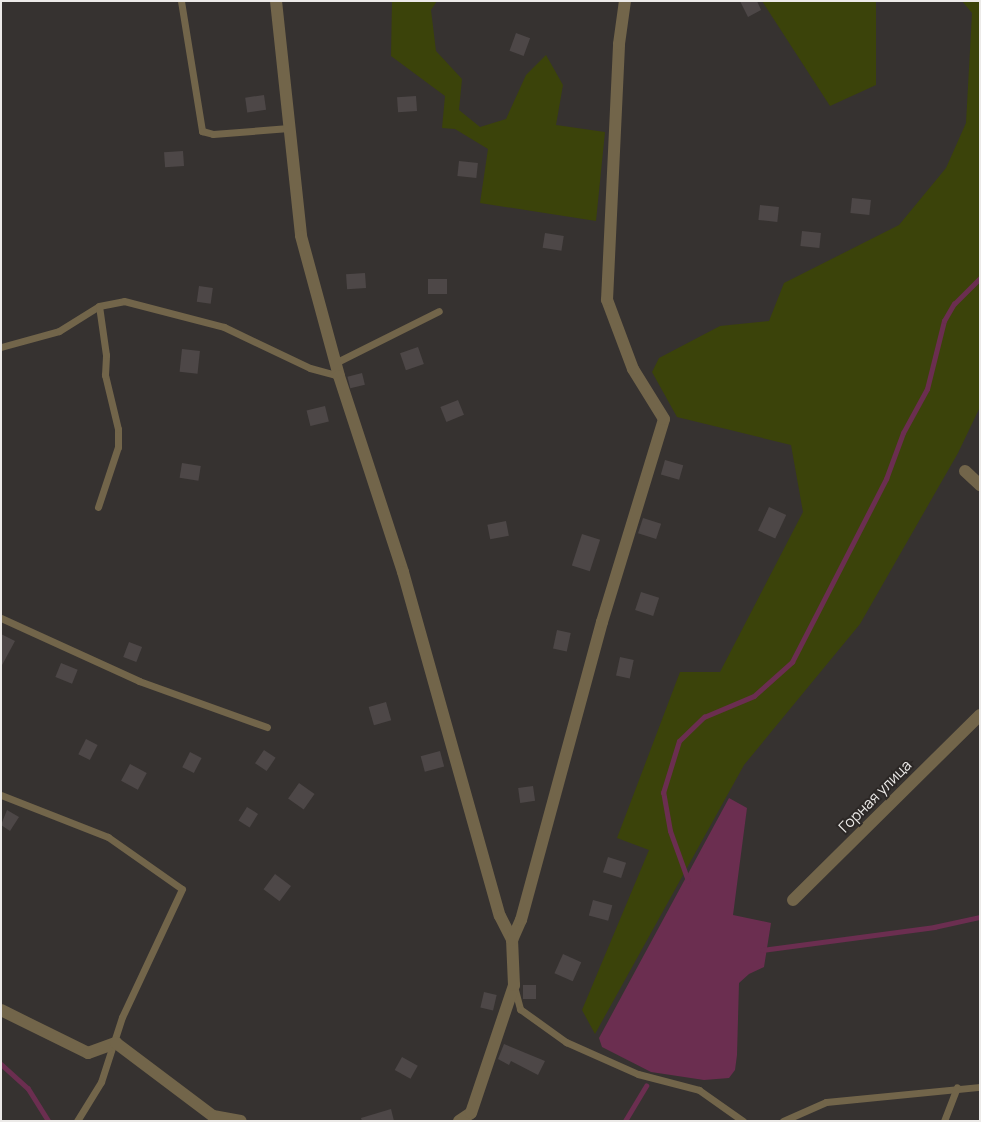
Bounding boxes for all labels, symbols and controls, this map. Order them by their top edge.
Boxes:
street label: Горная улица [835,756,915,836]

